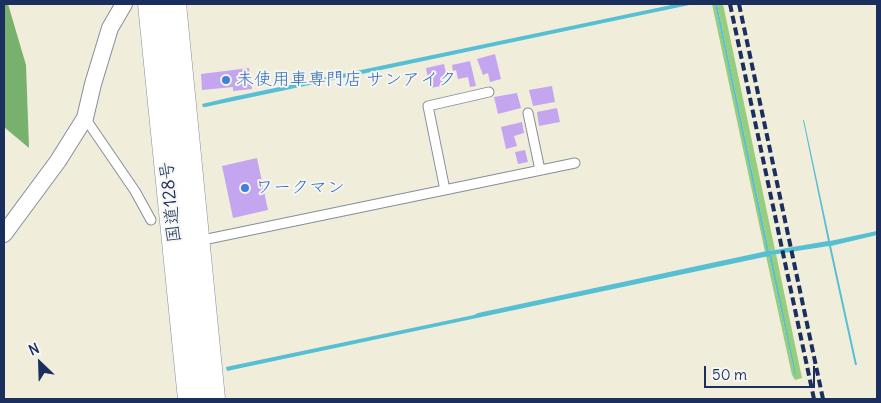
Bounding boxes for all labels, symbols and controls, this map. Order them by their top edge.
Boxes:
place label: 未使用車専門店 サンアイク [236,69,456,91]
marker: 未使用車専門店 サンアイク [220,74,232,86]
street label: 国道128号 [156,160,186,244]
place label: ワークマン [255,177,345,199]
marker: ワークマン [239,182,251,194]
north arrow [15,338,65,388]
text: N [26,339,42,359]
scale bar [706,356,817,388]
text: 50 m [712,365,747,384]

